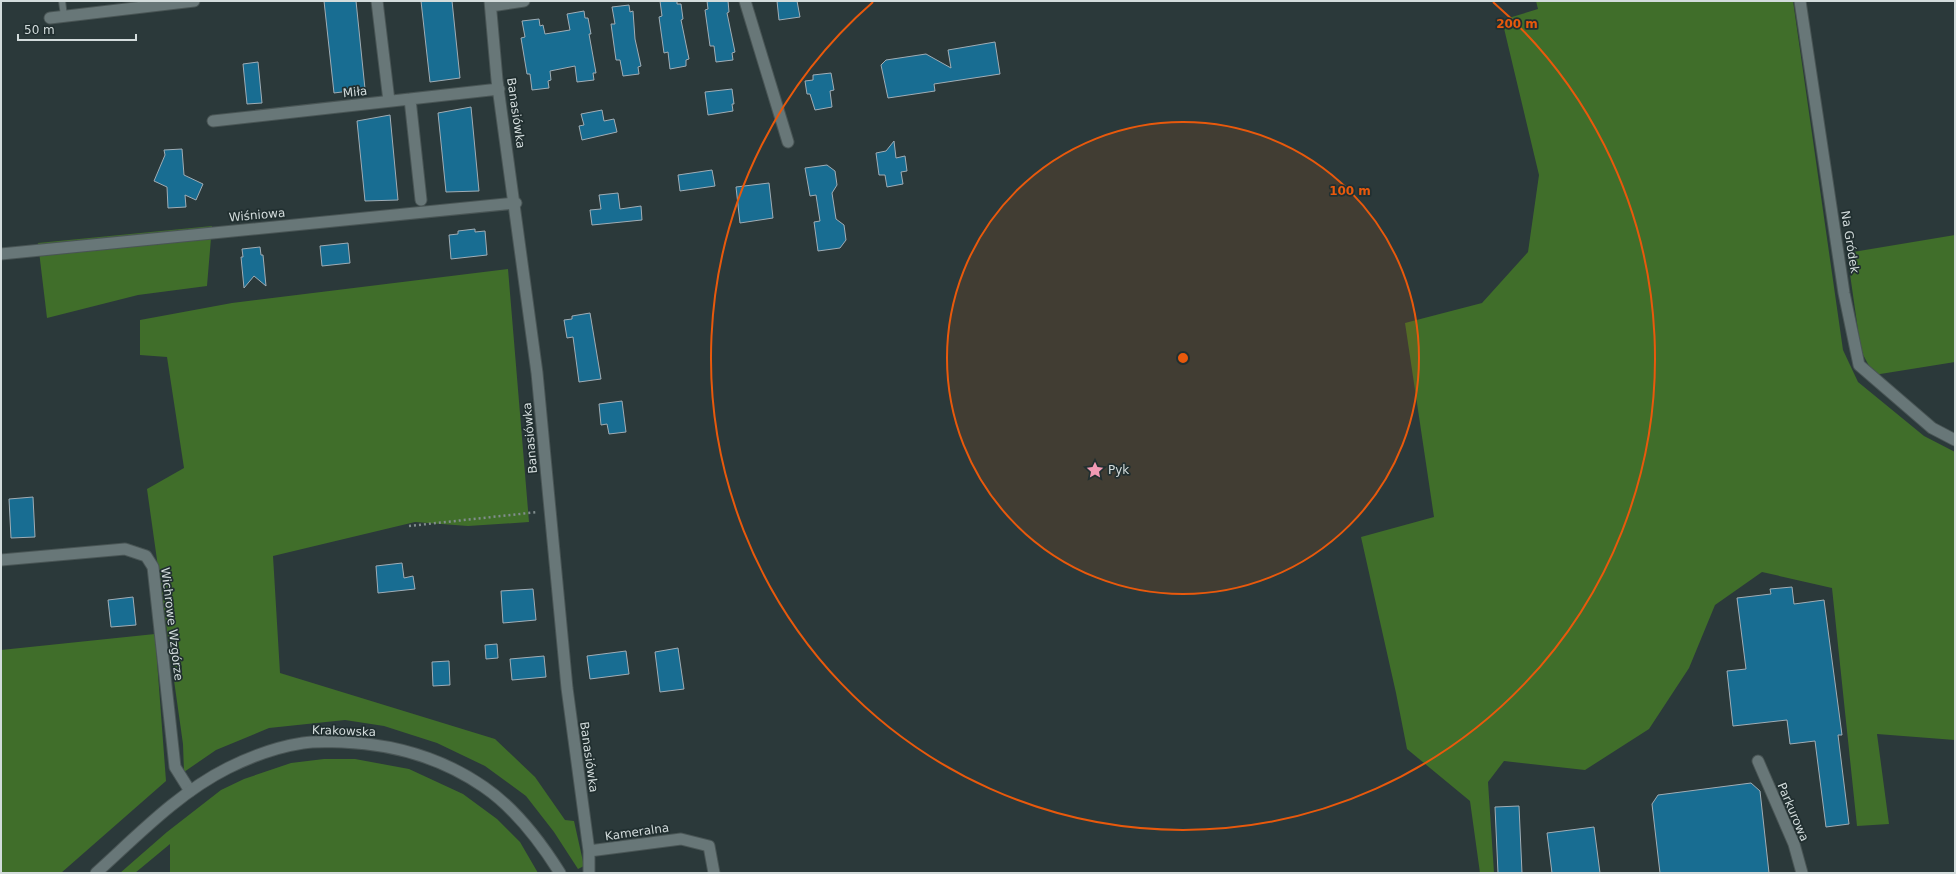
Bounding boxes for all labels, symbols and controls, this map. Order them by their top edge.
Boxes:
scale bar [18,16,136,42]
text: 200 m [1496,17,1538,31]
text: 50 m [24,23,55,37]
street label: Banasiówka [504,77,528,149]
street label: Miła [342,84,368,100]
text: 100 m [1329,184,1371,198]
street label: Wiśniowa [228,206,286,224]
street label: Na Gródek [1838,210,1862,274]
centre of rings [1176,351,1190,365]
street label: Banasiówka [520,402,540,474]
place icon: Pyk [1085,460,1105,480]
place label: Pyk [1108,463,1129,477]
street label: Wichrowe Wzgórze [158,567,186,681]
street label: Banasiówka [577,721,601,793]
street label: Krakowska [312,723,376,739]
street label: Parkurowa [1774,781,1812,843]
street label: Kameralna [604,821,670,843]

